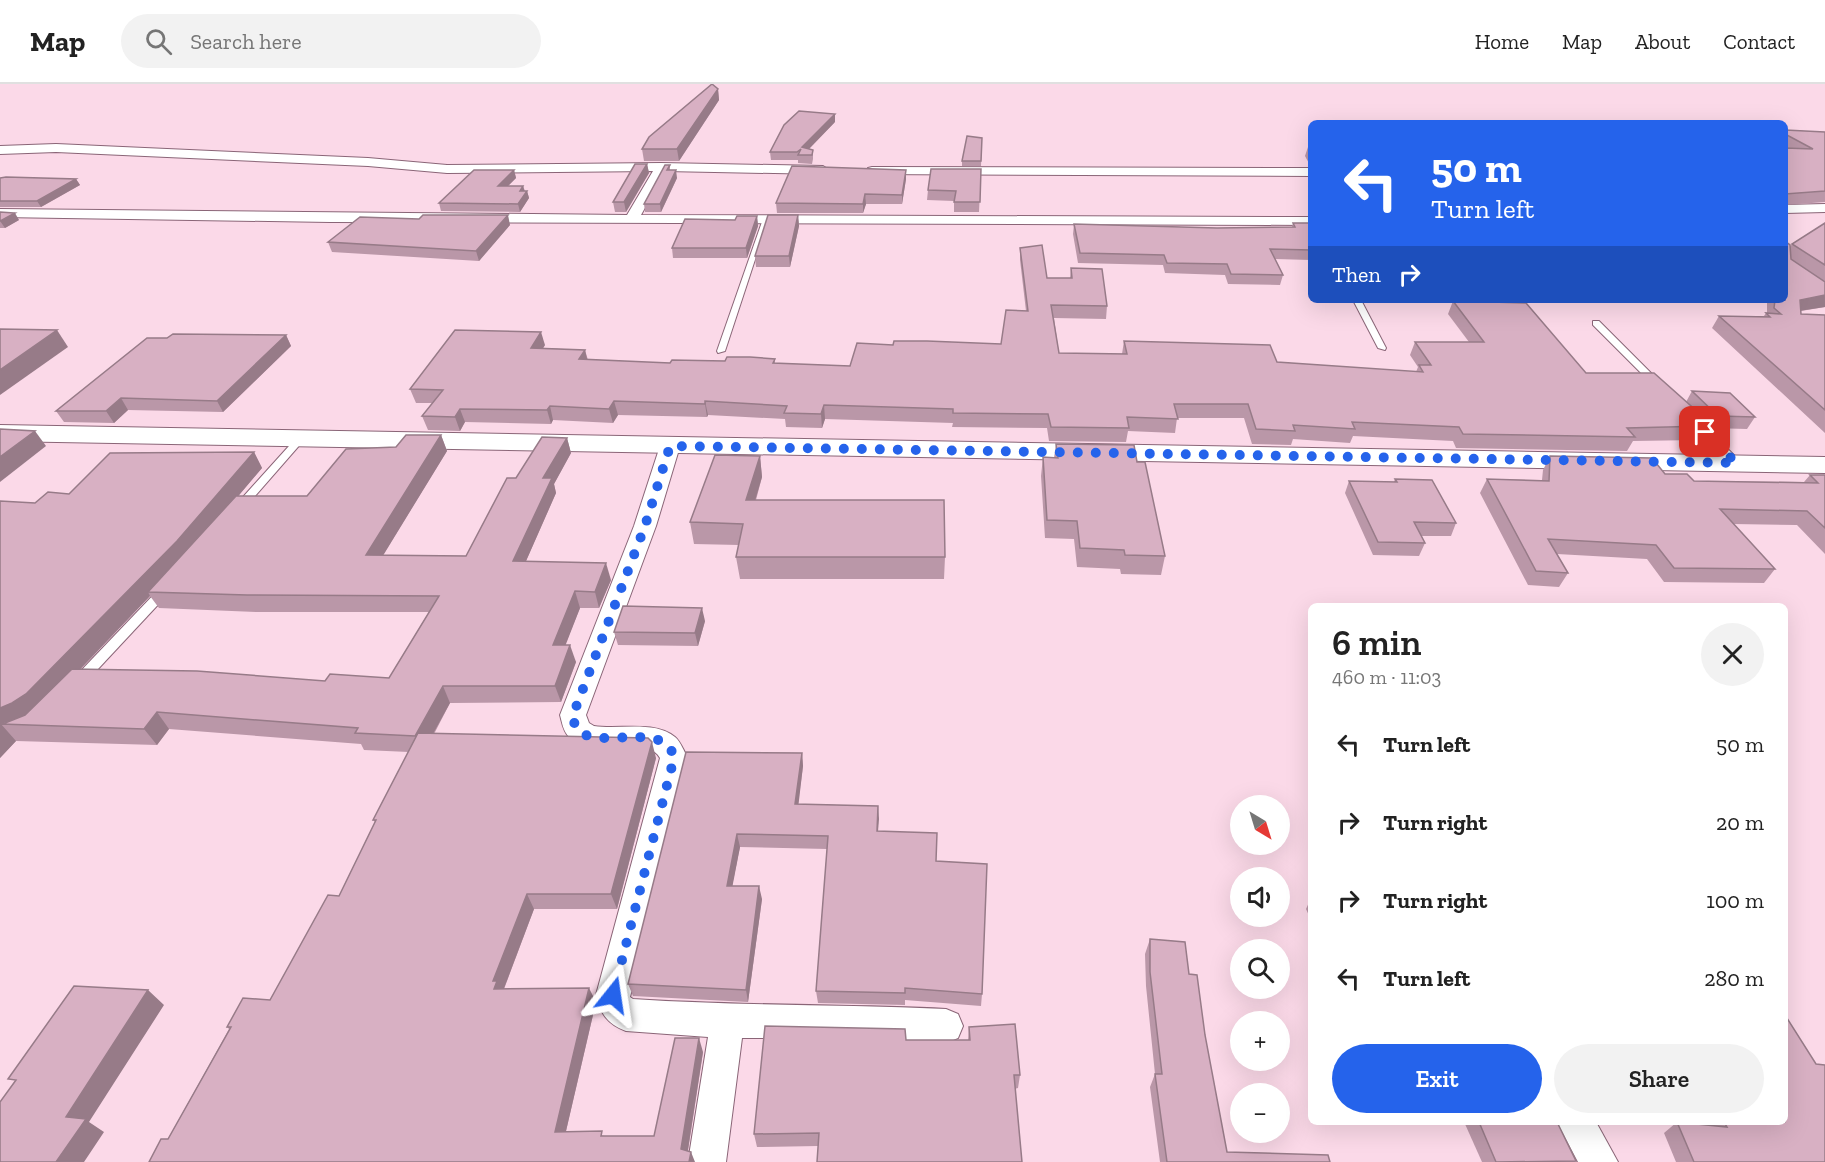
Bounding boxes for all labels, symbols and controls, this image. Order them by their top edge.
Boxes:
search box [121,14,541,68]
text: Map [30,25,85,58]
icon: search [142,25,175,58]
text: Search here [190,28,302,55]
text: Home [1475,29,1529,54]
text: Map [1562,29,1602,54]
text: About [1635,29,1690,54]
text: Contact [1723,29,1795,54]
text: 50 m [1431,142,1522,193]
icon: left [1332,144,1410,222]
text: Turn left [1431,193,1534,225]
icon: right [1393,258,1426,291]
text: Then [1332,261,1381,288]
pin [1679,406,1730,457]
icon: arrive [1688,415,1721,448]
text: 6 min [1332,621,1421,664]
button: close [1701,623,1764,686]
text: 460 m · 11:03 [1332,665,1441,689]
icon: left [1332,728,1365,761]
text: Turn left [1383,731,1470,758]
text: 50 m [1716,731,1764,758]
north arrow [1230,795,1290,855]
map controls [1230,795,1290,1143]
icon: right [1332,806,1365,839]
text: Turn right [1383,809,1487,836]
text: 20 m [1716,809,1764,836]
button: sound [1230,867,1290,927]
icon: right [1332,884,1365,917]
text: Turn right [1383,887,1487,914]
text: 100 m [1706,887,1764,914]
button: search [1230,939,1290,999]
icon: left [1332,962,1365,995]
position arrow [581,963,645,1027]
text: Turn left [1383,965,1470,992]
text: 280 m [1704,965,1764,992]
button: + [1230,1011,1290,1071]
button: Exit [1332,1044,1542,1113]
button: Share [1554,1044,1764,1113]
button: − [1230,1083,1290,1143]

